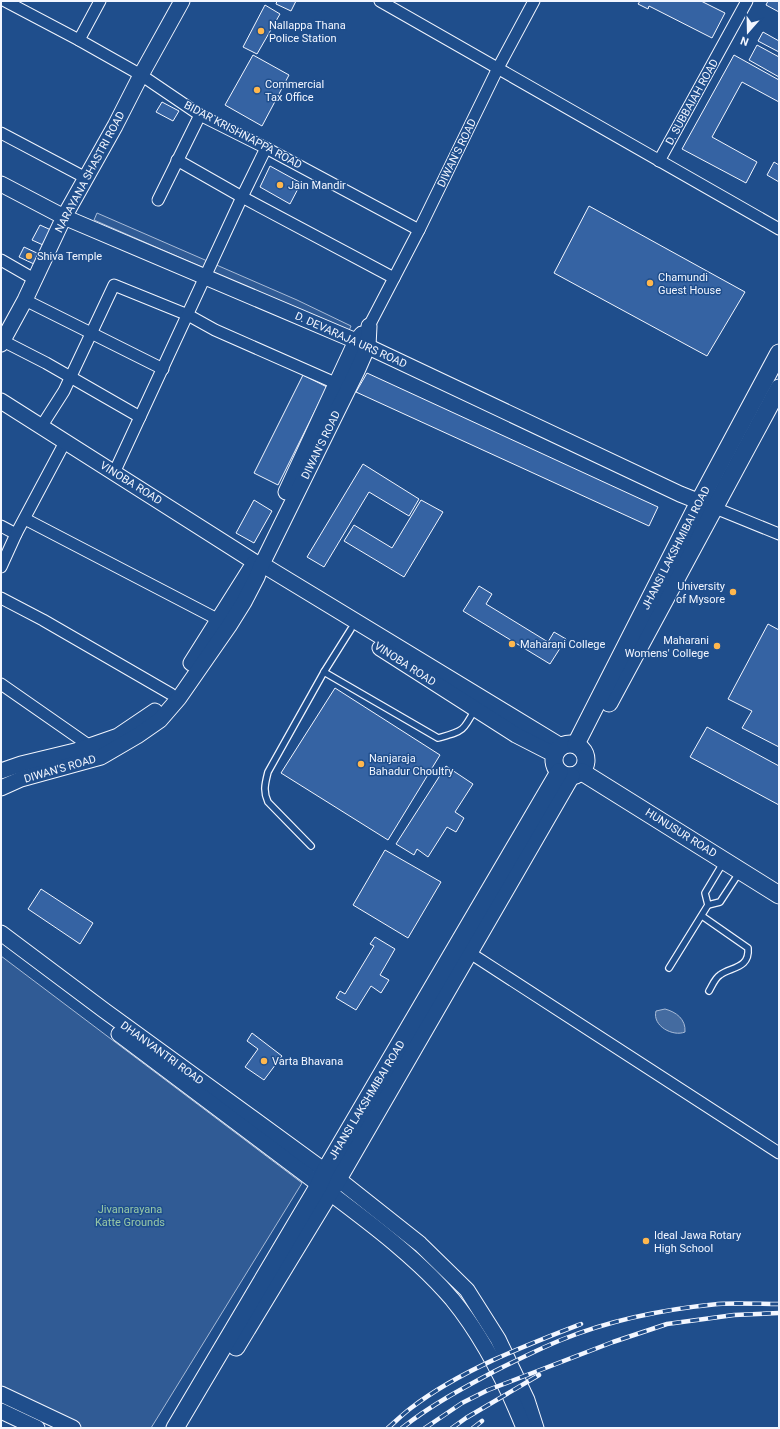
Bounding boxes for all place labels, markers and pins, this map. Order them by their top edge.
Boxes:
place label: Nallappa Thana Police Station [269,19,346,45]
marker: Nallappa Thana Police Station [256,26,266,36]
place label: Commercial Tax Office [265,78,324,104]
marker: Commercial Tax Office [252,85,262,95]
place label: Jain Mandir [288,179,346,192]
marker: Jain Mandir [275,180,285,190]
place label: Shiva Temple [37,250,102,263]
marker: Shiva Temple [24,251,34,261]
place label: Chamundi Guest House [658,271,721,297]
marker: Chamundi Guest House [645,278,655,288]
place label: University of Mysore [676,580,726,606]
marker: University of Mysore [728,587,738,597]
place label: Maharani Womens' College [625,634,709,660]
place label: Maharani College [520,638,605,651]
marker: Maharani College [507,639,517,649]
marker: Maharani Womens' College [712,641,722,651]
place label: Nanjaraja Bahadur Choultry [369,752,454,778]
marker: Nanjaraja Bahadur Choultry [356,759,366,769]
place label: Varta Bhavana [272,1055,343,1068]
marker: Varta Bhavana [259,1056,269,1066]
place label: Ideal Jawa Rotary High School [654,1229,742,1255]
marker: Ideal Jawa Rotary High School [641,1236,651,1246]

